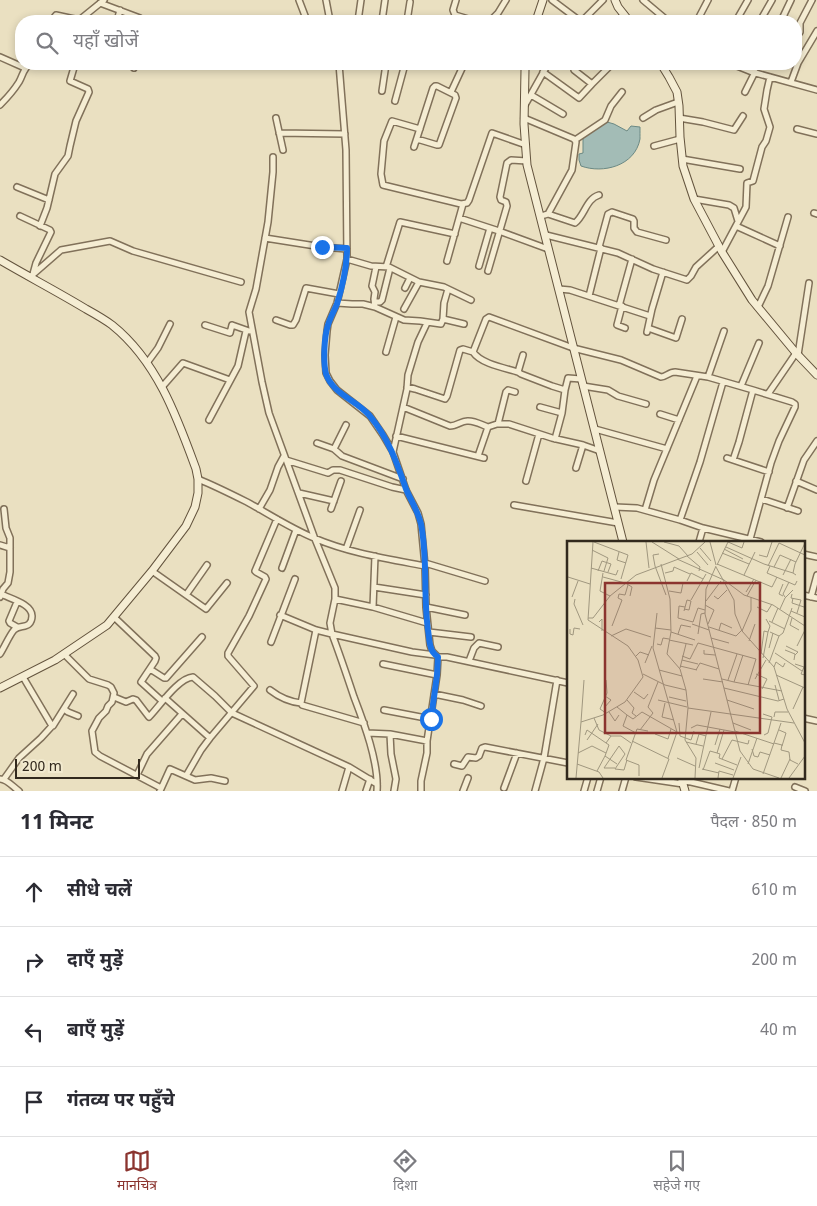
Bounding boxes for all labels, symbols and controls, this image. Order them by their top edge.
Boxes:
search box [15,15,802,70]
icon: search [33,29,61,57]
text: यहाँ खोजें [73,30,139,55]
route end [311,236,334,259]
inset map [567,541,804,778]
route start [420,708,443,731]
scale bar [15,756,140,779]
text: 200 m [22,758,62,777]
text: 11 मिनट [20,810,93,838]
text: पैदल · 850 m [710,813,797,834]
icon: ahead [20,878,48,906]
text: सीधे चलें [67,879,132,904]
text: 610 m [751,881,797,902]
icon: right [20,948,48,976]
text: दाएँ मुड़ें [67,949,123,974]
text: 200 m [751,951,797,972]
icon: left [20,1018,48,1046]
text: बाएँ मुड़ें [67,1019,124,1044]
text: 40 m [760,1021,797,1042]
icon: arrive [20,1088,48,1116]
text: गंतव्य पर पहुँचे [67,1089,175,1114]
tab: मानचित्र [117,1147,157,1196]
tab: दिशा [391,1147,419,1196]
tab: सहेजे गए [653,1147,700,1196]

